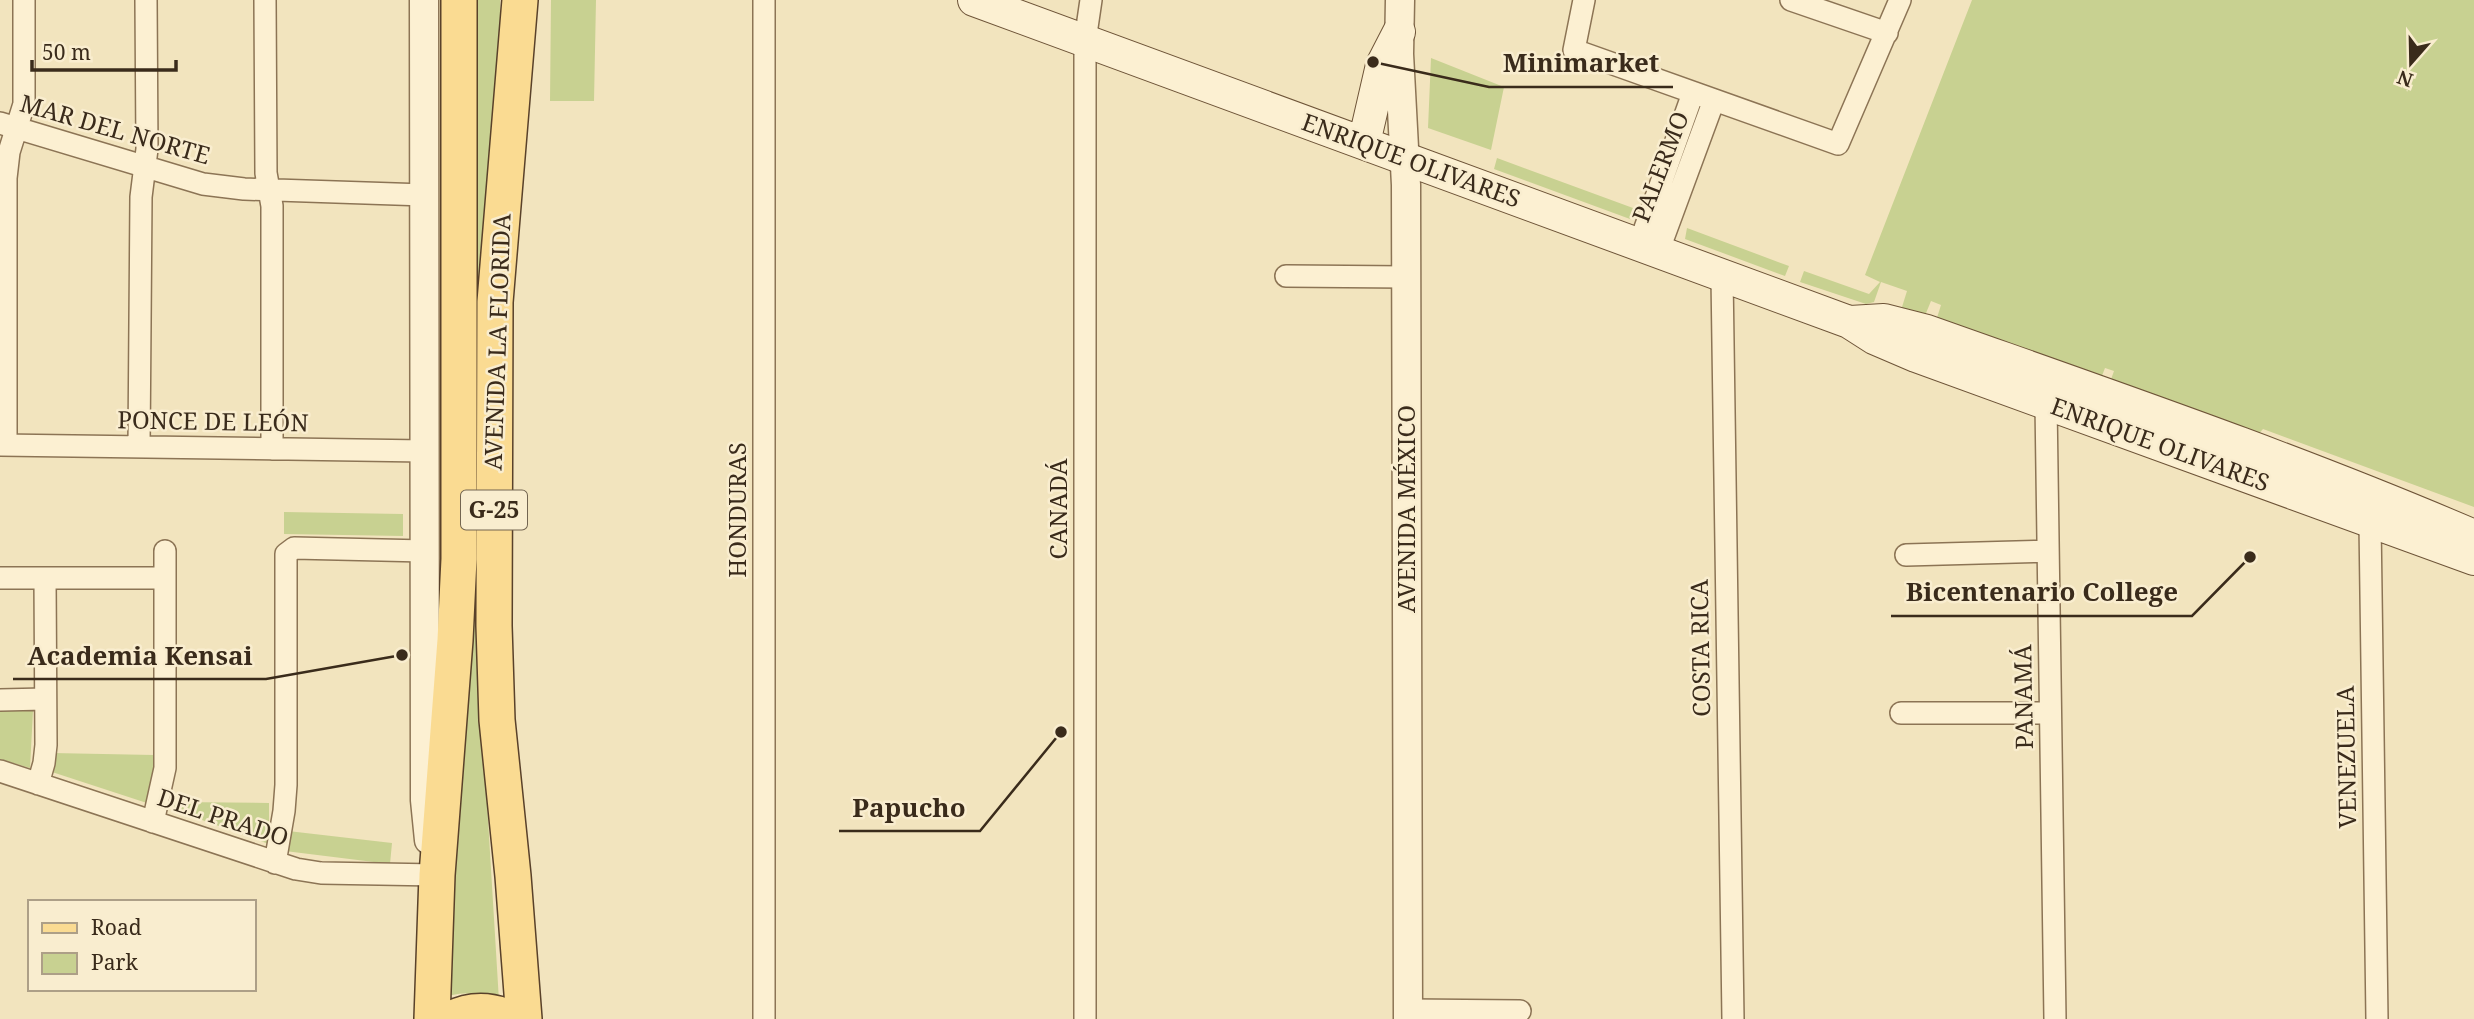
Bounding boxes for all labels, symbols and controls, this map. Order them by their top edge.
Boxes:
scale bar [32,28,175,72]
north arrow [2376,28,2446,98]
text: 50 m [42,38,91,66]
callout: Minimarket [1489,40,1673,87]
text: Minimarket [1503,44,1660,80]
text: N [2394,64,2417,94]
street label: MAR DEL NORTE [17,86,214,171]
street label: ENRIQUE OLIVARES [1298,105,1525,215]
street label: PALERMO [1623,106,1696,227]
street label: AVENIDA LA FLORIDA [476,213,517,471]
street label: ENRIQUE OLIVARES [2047,389,2274,499]
street label: PONCE DE LEÓN [117,402,309,439]
street label: AVENIDA MÉXICO [1389,405,1422,613]
street label: HONDURAS [720,442,753,578]
street label: CANADÁ [1041,459,1074,559]
road number: G-25 [461,490,527,530]
callout: Bicentenario College [1891,569,2192,616]
text: Bicentenario College [1906,573,2178,609]
street label: COSTA RICA [1682,579,1717,717]
callout: Academia Kensai [13,632,266,679]
text: Academia Kensai [27,637,253,673]
street label: PANAMÁ [2005,644,2040,750]
street label: VENEZUELA [2328,685,2363,829]
street label: DEL PRADO [154,780,293,853]
callout: Papucho [839,784,980,831]
text: Papucho [852,789,966,825]
legend [28,900,256,991]
text: Road [91,913,142,941]
text: Park [91,948,138,976]

